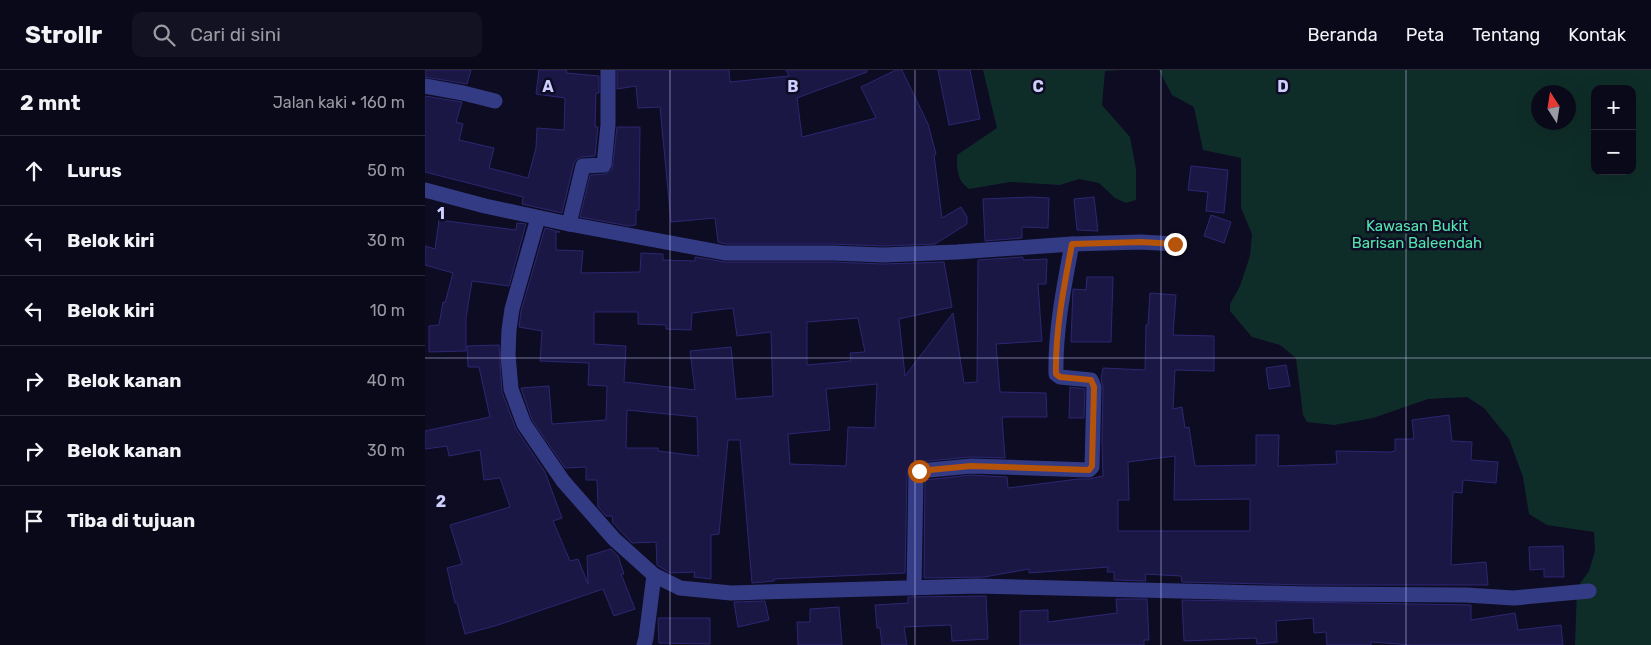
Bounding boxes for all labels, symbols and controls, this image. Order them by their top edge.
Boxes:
search box [132,12,482,57]
text: Strollr [25,21,102,49]
icon: search [150,21,178,49]
text: Cari di sini [190,23,281,46]
text: Beranda [1307,24,1378,46]
text: Peta [1406,24,1444,46]
text: Tentang [1472,24,1540,46]
text: Kontak [1568,24,1626,46]
text: A [542,77,554,96]
text: B [787,77,799,96]
text: C [1032,77,1044,96]
text: D [1277,77,1289,96]
north arrow [1531,85,1576,130]
map controls [1591,85,1636,175]
button: + [1591,85,1636,130]
text: 2 mnt [20,90,81,115]
text: Jalan kaki · 160 m [273,93,405,112]
button: − [1591,130,1636,175]
icon: ahead [20,157,48,185]
text: Lurus [67,159,122,182]
text: 50 m [367,161,405,180]
text: 1 [437,204,445,223]
park label: Kawasan Bukit Barisan Baleendah [1352,217,1482,252]
icon: left [20,227,48,255]
text: Belok kiri [67,229,154,252]
text: 30 m [367,231,405,250]
route end [1164,233,1187,256]
icon: left [20,297,48,325]
text: Belok kiri [67,299,154,322]
text: 10 m [370,301,405,320]
icon: right [20,367,48,395]
text: Belok kanan [67,369,182,392]
text: 40 m [367,371,405,390]
icon: right [20,437,48,465]
text: Belok kanan [67,439,182,462]
text: 30 m [367,441,405,460]
route start [908,460,931,483]
text: 2 [436,492,446,511]
icon: arrive [20,507,48,535]
text: Tiba di tujuan [67,509,195,532]

